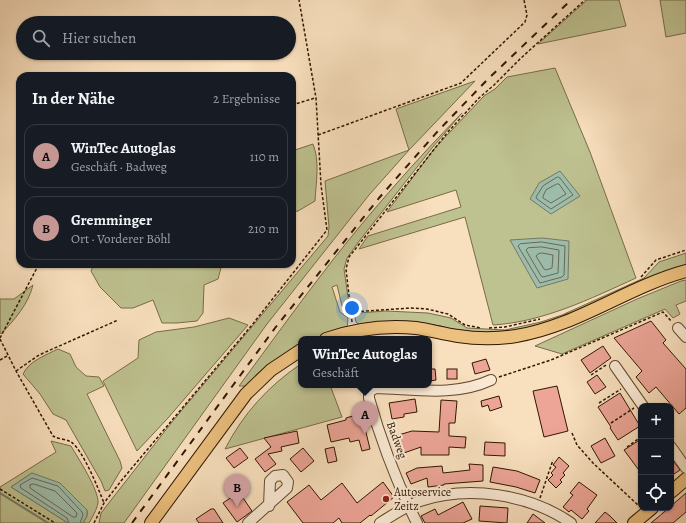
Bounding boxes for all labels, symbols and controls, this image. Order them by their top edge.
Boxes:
search box [16,16,296,60]
icon: search [30,27,52,49]
text: Hier suchen [62,28,136,48]
text: In der Nähe [32,87,115,110]
text: 2 Ergebnisse [213,90,280,107]
text: WinTec Autoglas [71,138,176,158]
text: A [42,148,50,165]
text: 110 m [250,148,279,165]
text: Geschäft · Badweg [71,158,167,175]
text: Gremminger [71,210,152,230]
text: B [42,220,50,237]
text: 210 m [248,220,279,237]
text: Ort · Vorderer Böhl [71,230,171,247]
your location [342,298,362,318]
popup [298,336,432,388]
text: WinTec Autoglas [313,344,417,364]
text: Geschäft [313,364,359,381]
pin: A [352,401,378,434]
map controls [638,403,674,511]
button: + [638,403,674,439]
street label: Badweg [383,419,411,461]
button: − [638,439,674,475]
pin: B [224,474,250,507]
button: locate [638,475,674,511]
place label: Autoservice Zeitz [393,484,451,514]
marker: Autoservice Zeitz [381,494,391,504]

